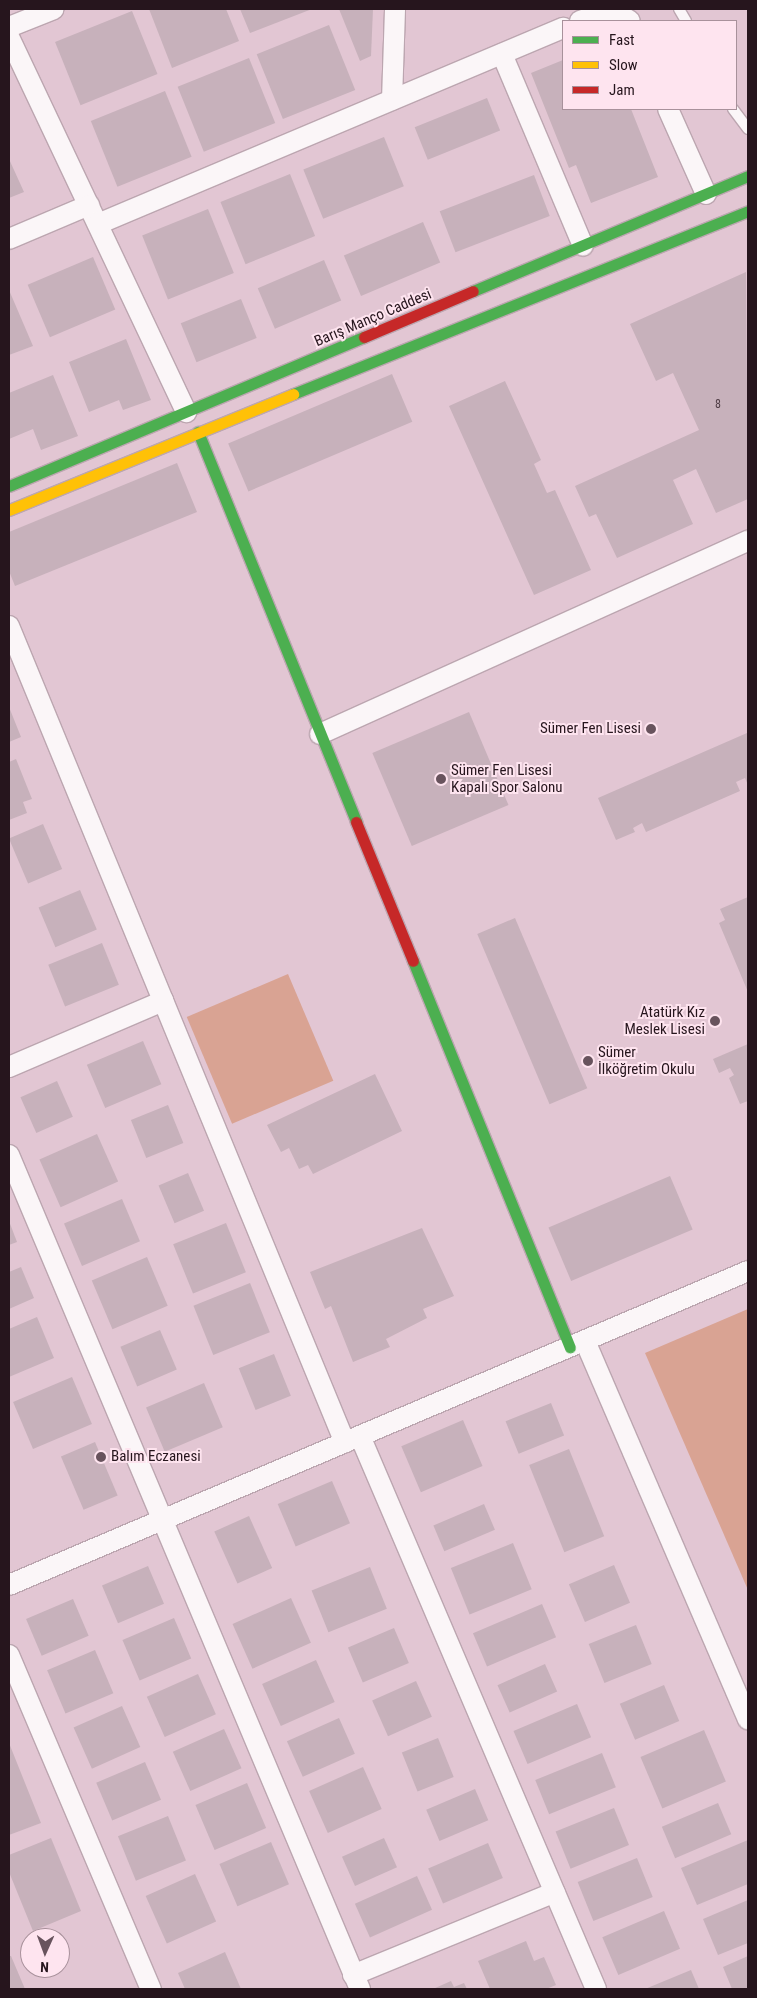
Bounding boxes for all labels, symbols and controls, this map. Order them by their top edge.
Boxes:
legend [562,20,737,110]
text: Fast [609,31,634,49]
text: Slow [609,56,638,74]
text: Jam [609,81,635,99]
street label: Barış Manço Caddesi [312,285,434,351]
house number: 8 [715,398,721,412]
place label: Sümer Fen Lisesi [540,720,641,738]
marker: Sümer Fen Lisesi [645,723,657,735]
place label: Sümer Fen Lisesi Kapalı Spor Salonu [451,761,563,796]
marker: Sümer Fen Lisesi Kapalı Spor Salonu [435,773,447,785]
place label: Atatürk Kız Meslek Lisesi [624,1003,705,1038]
marker: Atatürk Kız Meslek Lisesi [709,1015,721,1027]
place label: Sümer İlköğretim Okulu [598,1043,695,1078]
marker: Sümer İlköğretim Okulu [582,1055,594,1067]
place label: Balım Eczanesi [111,1448,201,1466]
marker: Balım Eczanesi [95,1451,107,1463]
north arrow [20,1928,70,1978]
text: N [40,1959,49,1975]

